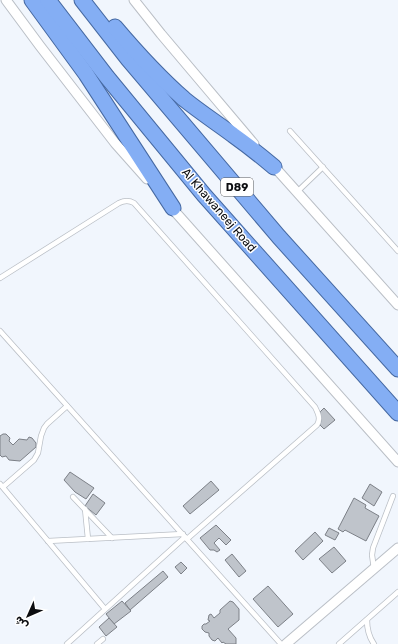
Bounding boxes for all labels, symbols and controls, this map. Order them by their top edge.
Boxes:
street label: Al Khawaneej Road [179,165,259,255]
road number: D89 [221,178,253,196]
north arrow [8,596,48,636]
text: ش [12,613,31,632]

